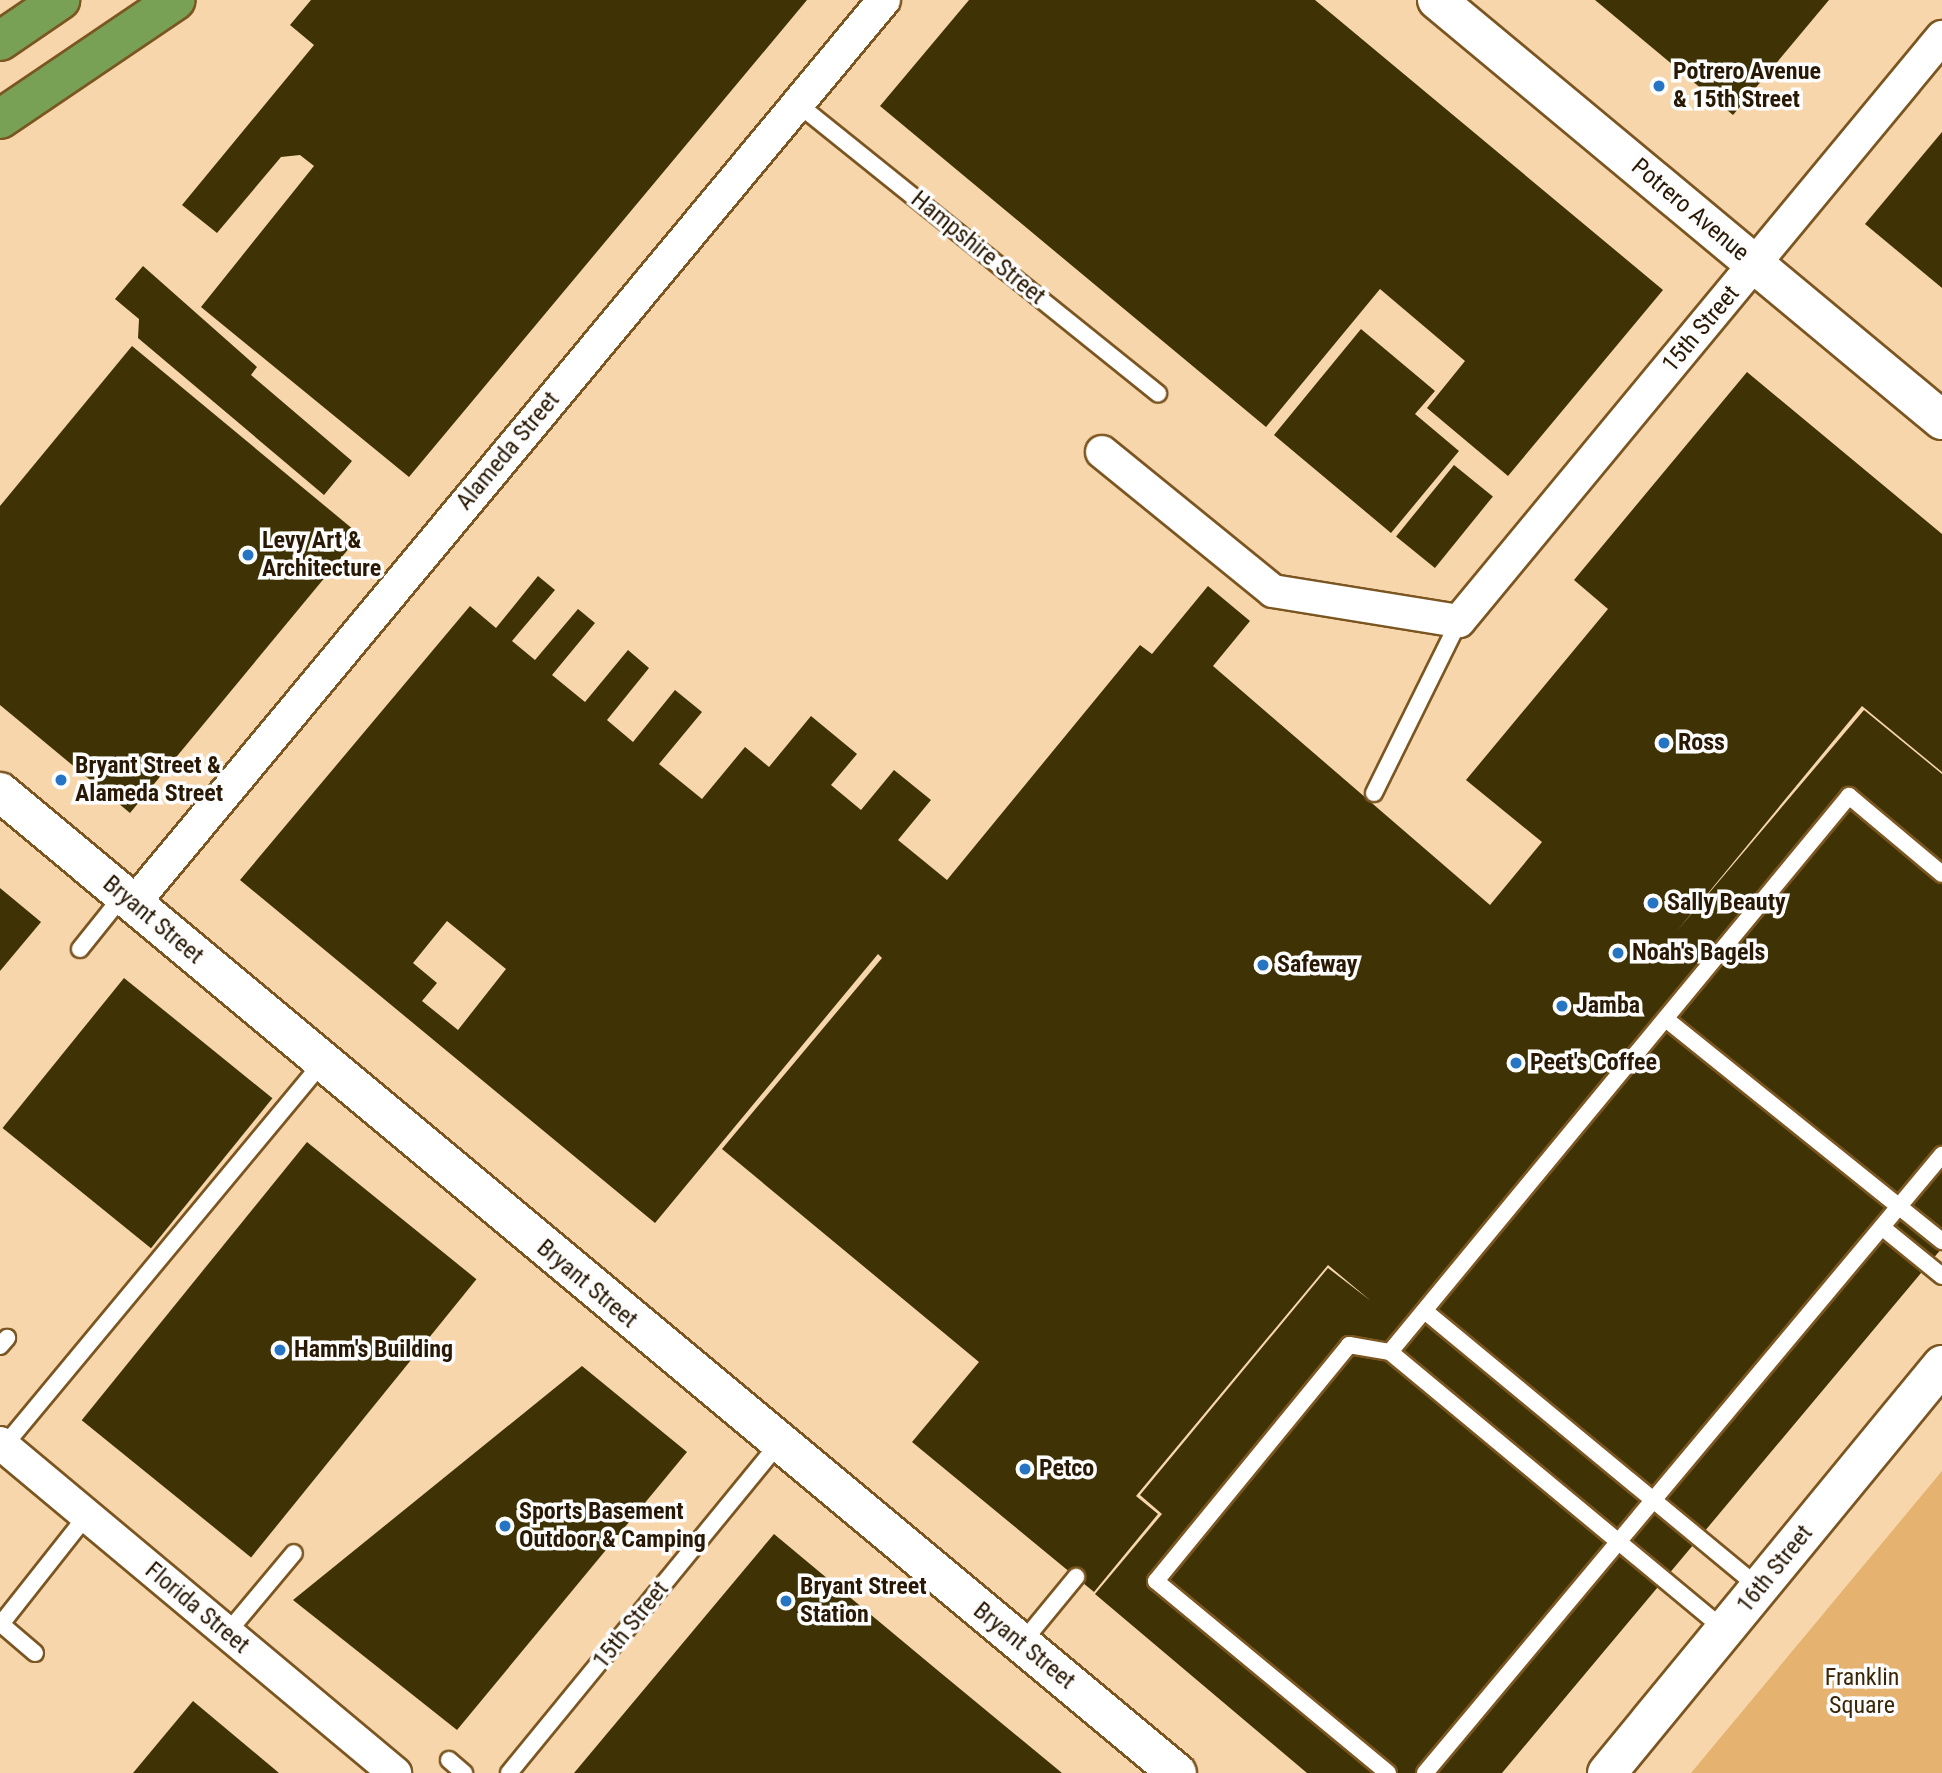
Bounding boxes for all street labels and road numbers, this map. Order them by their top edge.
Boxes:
street label: Potrero Avenue [1625,153,1755,267]
street label: Hampshire Street [905,185,1051,311]
street label: 15th Street [1657,280,1745,378]
street label: Alameda Street [450,386,566,516]
street label: Bryant Street [97,870,209,970]
street label: Bryant Street [531,1234,643,1334]
street label: 16th Street [1731,1519,1819,1619]
street label: Florida Street [139,1556,255,1660]
street label: 15th Street [587,1575,675,1675]
street label: Bryant Street [967,1596,1081,1696]

